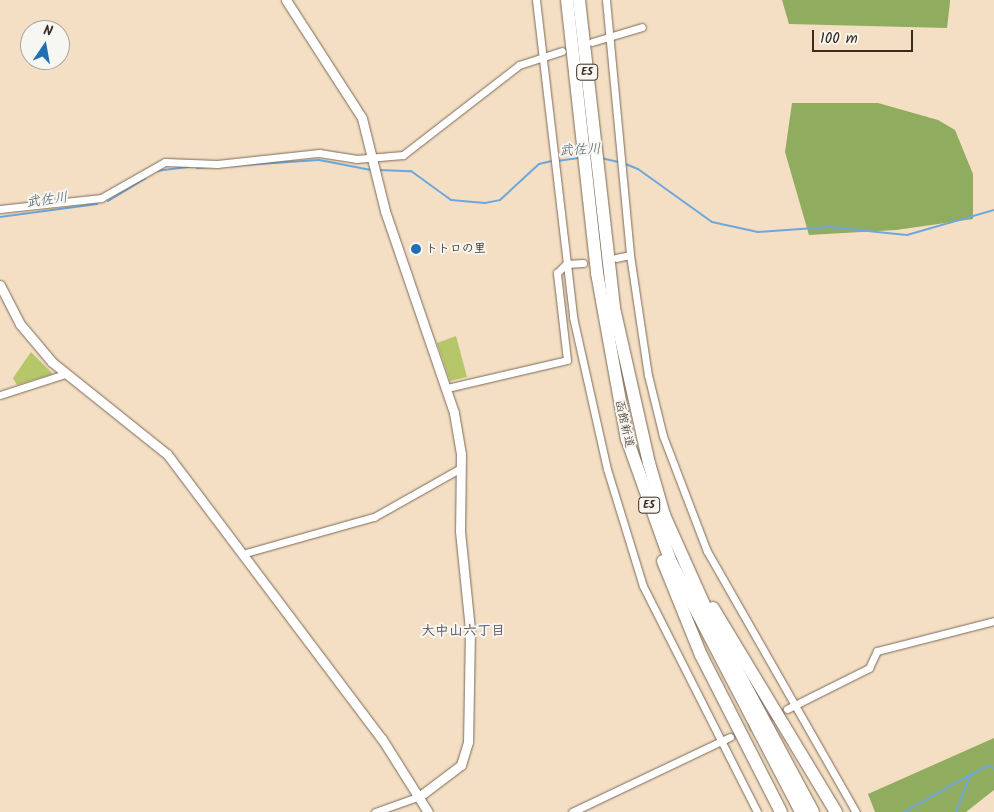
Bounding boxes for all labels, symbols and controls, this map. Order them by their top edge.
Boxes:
north arrow [20,20,70,70]
text: N [41,20,55,43]
scale bar [814,20,915,52]
text: 100 m [820,27,858,51]
road number: E5 [576,64,598,80]
water label: 武佐川 [559,141,601,159]
water label: 武佐川 [25,189,69,211]
place label: トトロの里 [426,242,486,256]
marker: トトロの里 [410,243,422,255]
street label: 函館新道 [612,399,636,449]
road number: E5 [638,496,660,514]
district label: 大中山六丁目 [421,623,505,639]

